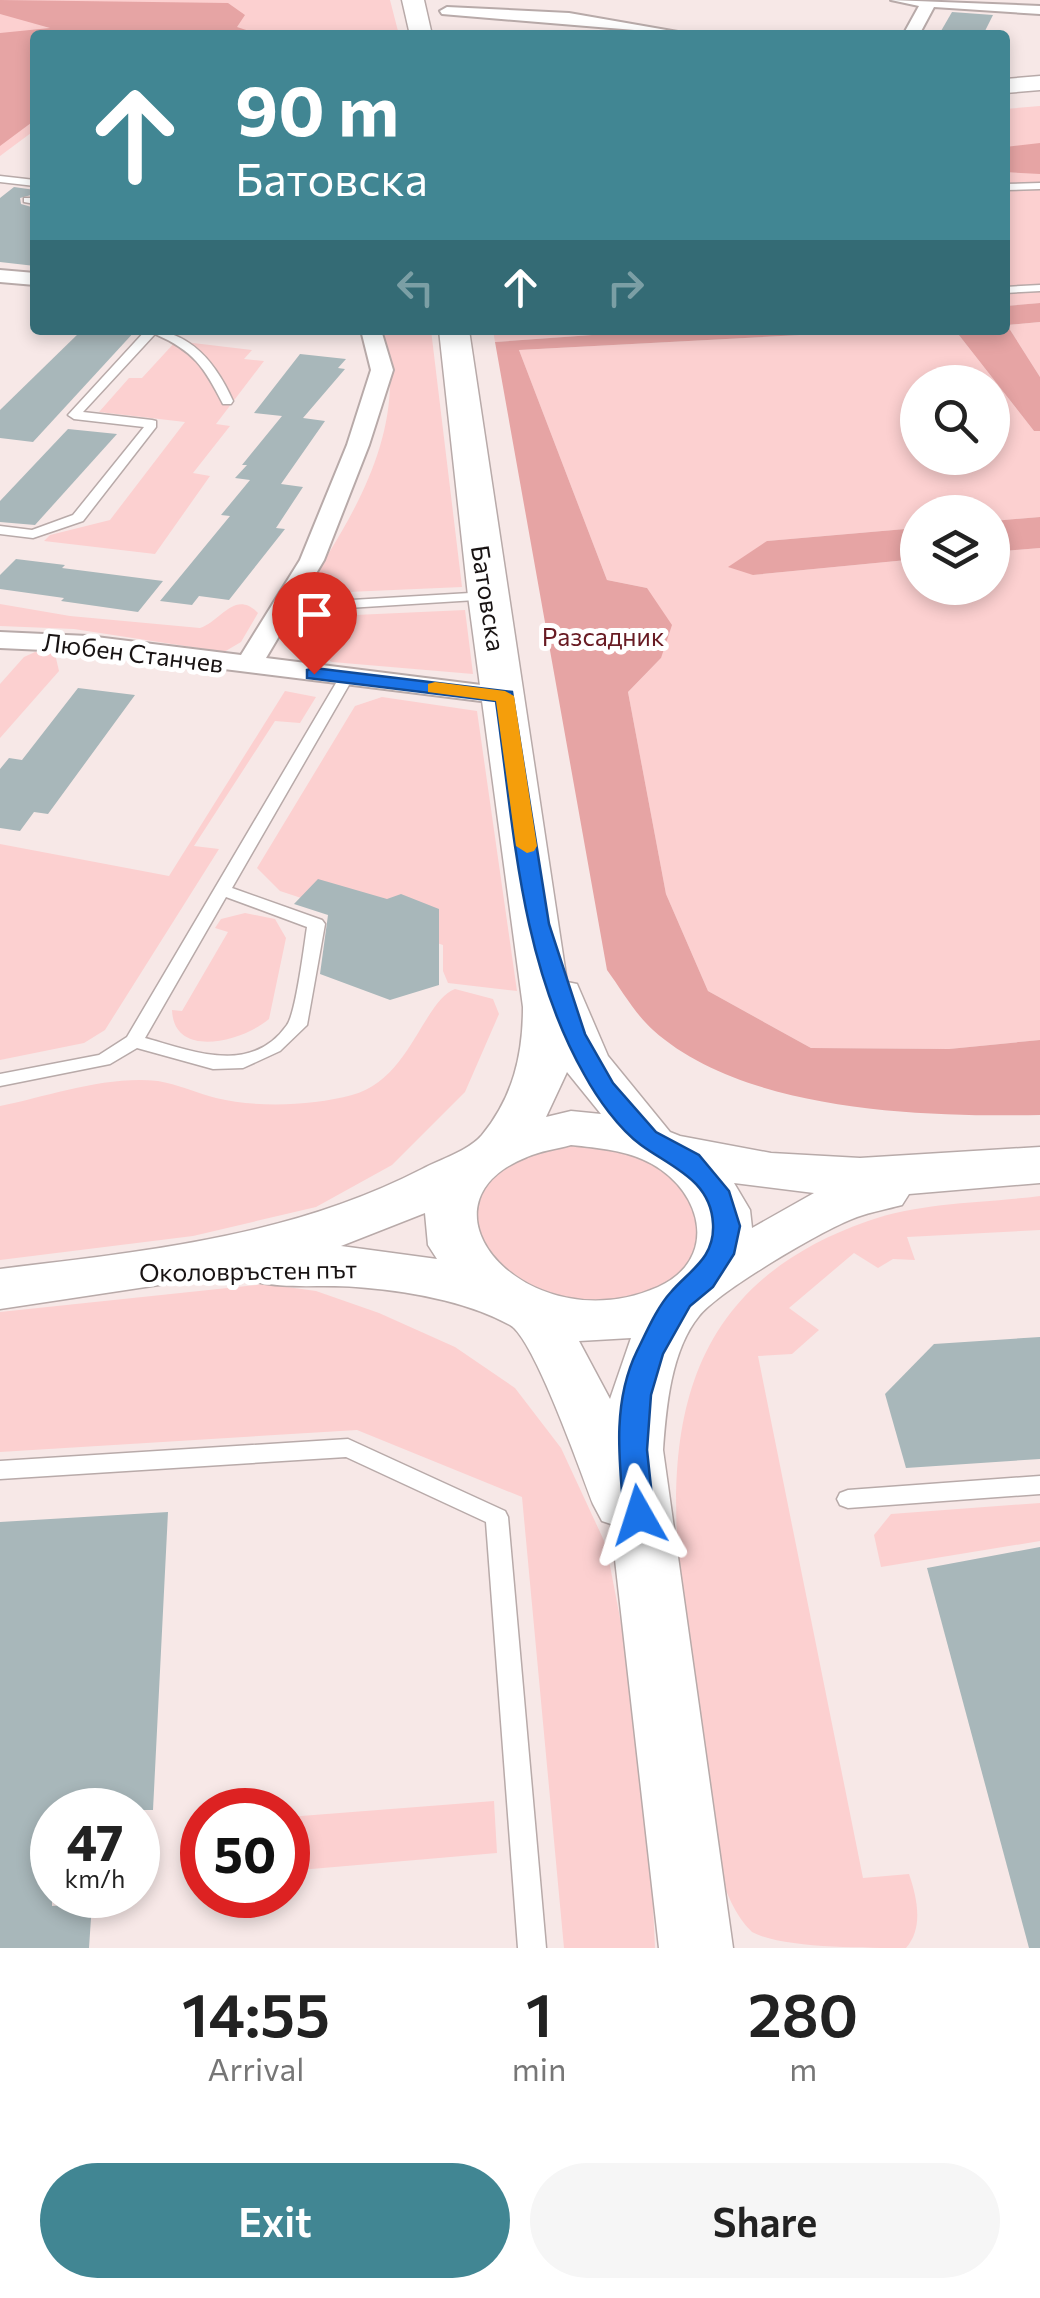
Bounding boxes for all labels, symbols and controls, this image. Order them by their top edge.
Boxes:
text: 90 m [235,65,399,150]
icon: ahead [70,70,200,200]
text: Батовска [235,150,428,205]
icon: left [388,260,443,315]
icon: ahead [493,260,548,315]
icon: right [598,260,653,315]
map controls [900,365,1010,605]
button: search [900,365,1010,475]
button: layers [900,495,1010,605]
street label: Батовска [466,543,512,653]
pin [272,572,357,675]
icon: arrive [287,587,342,642]
park label: Разсадник [542,621,664,651]
street label: Любен Станчев [41,626,225,678]
street label: Околовръстен път [139,1253,357,1287]
position arrow [587,1463,691,1567]
speed limit sign: 50 [180,1788,310,1918]
text: 47 [66,1810,124,1871]
text: km/h [65,1863,125,1893]
text: 14:55 [182,1976,330,2049]
text: 1 [526,1976,552,2049]
text: 280 [748,1976,858,2049]
text: Arrival [207,2048,304,2088]
text: min [512,2048,566,2088]
text: m [789,2048,817,2088]
button: Exit [40,2163,510,2278]
button: Share [530,2163,1000,2278]

